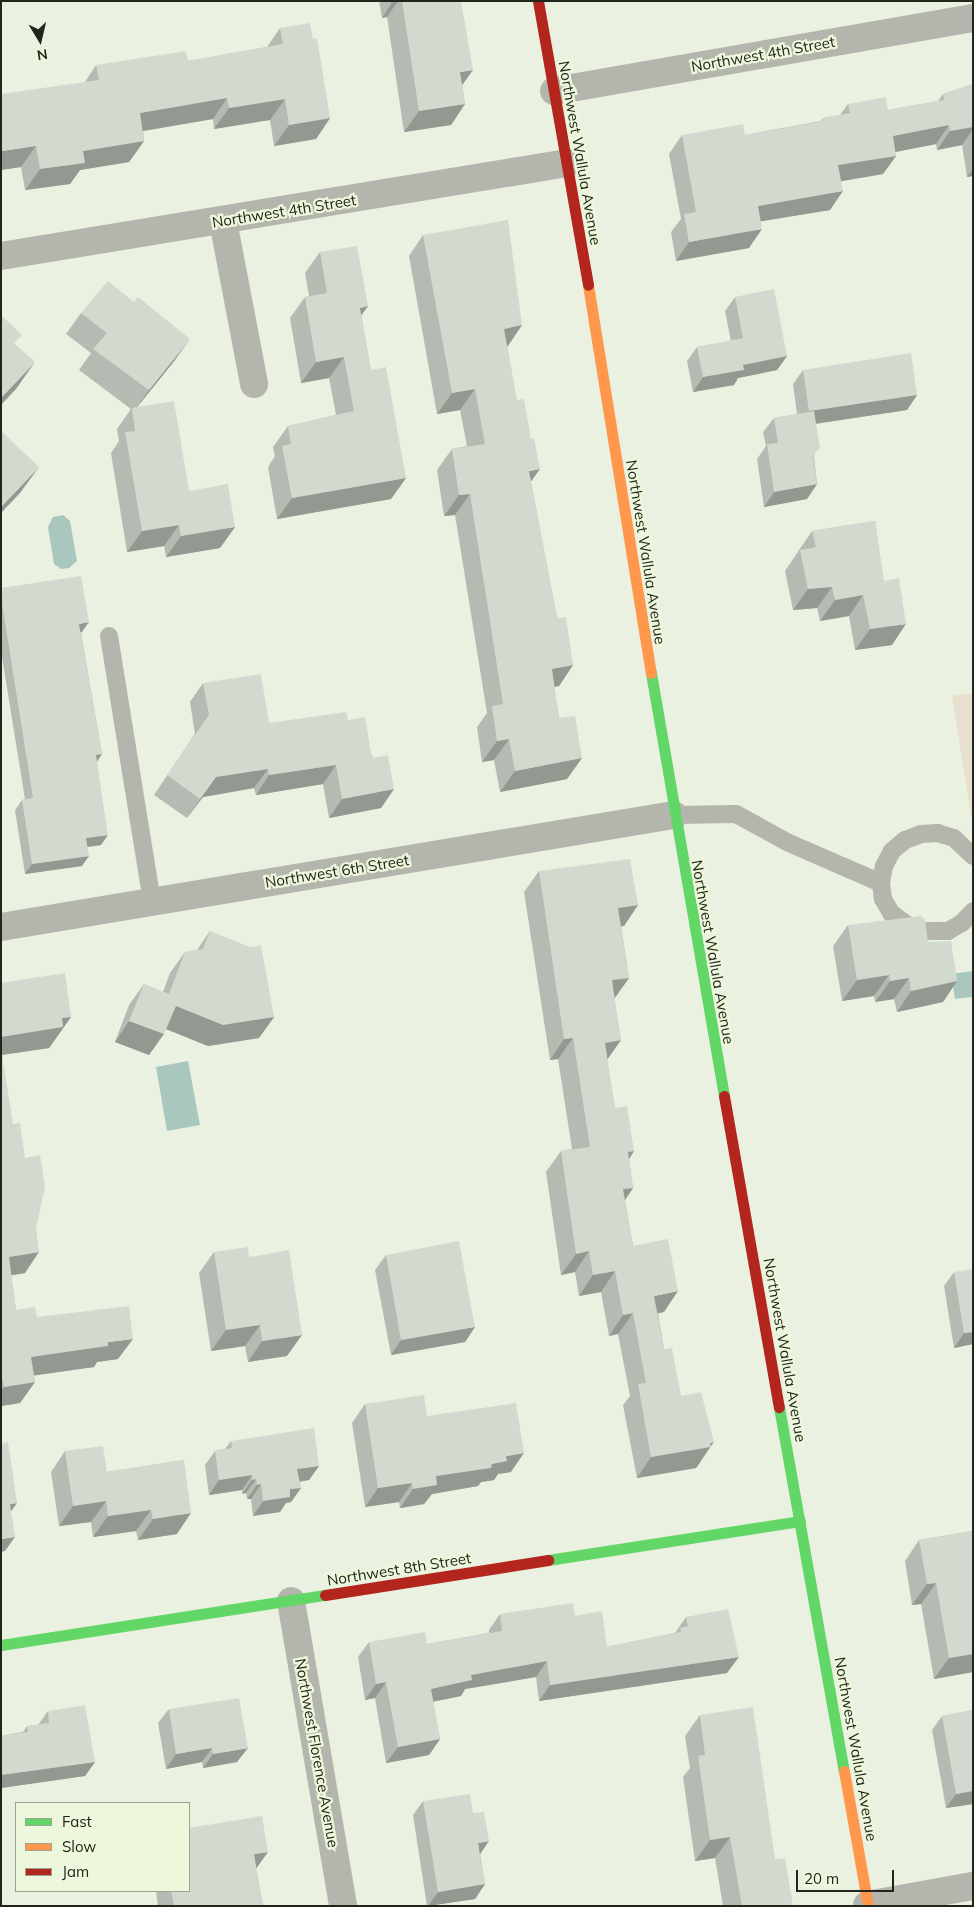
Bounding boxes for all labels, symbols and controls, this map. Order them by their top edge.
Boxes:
north arrow [15,15,65,65]
street label: Northwest 4th Street [690,32,836,76]
text: N [36,45,49,65]
street label: Northwest Wallula Avenue [555,60,605,246]
street label: Northwest 4th Street [211,191,357,231]
street label: Northwest Wallula Avenue [623,458,669,646]
street label: Northwest 6th Street [264,851,410,891]
street label: Northwest Wallula Avenue [688,859,738,1045]
street label: Northwest Wallula Avenue [760,1257,810,1443]
street label: Northwest 8th Street [326,1549,472,1589]
street label: Northwest Wallula Avenue [831,1656,881,1842]
street label: Northwest Florence Avenue [291,1657,343,1849]
legend [15,1802,190,1892]
text: Fast [62,1812,92,1831]
text: Slow [62,1837,96,1856]
scale bar [799,1860,896,1892]
text: Jam [62,1862,89,1881]
text: 20 m [804,1869,839,1888]

